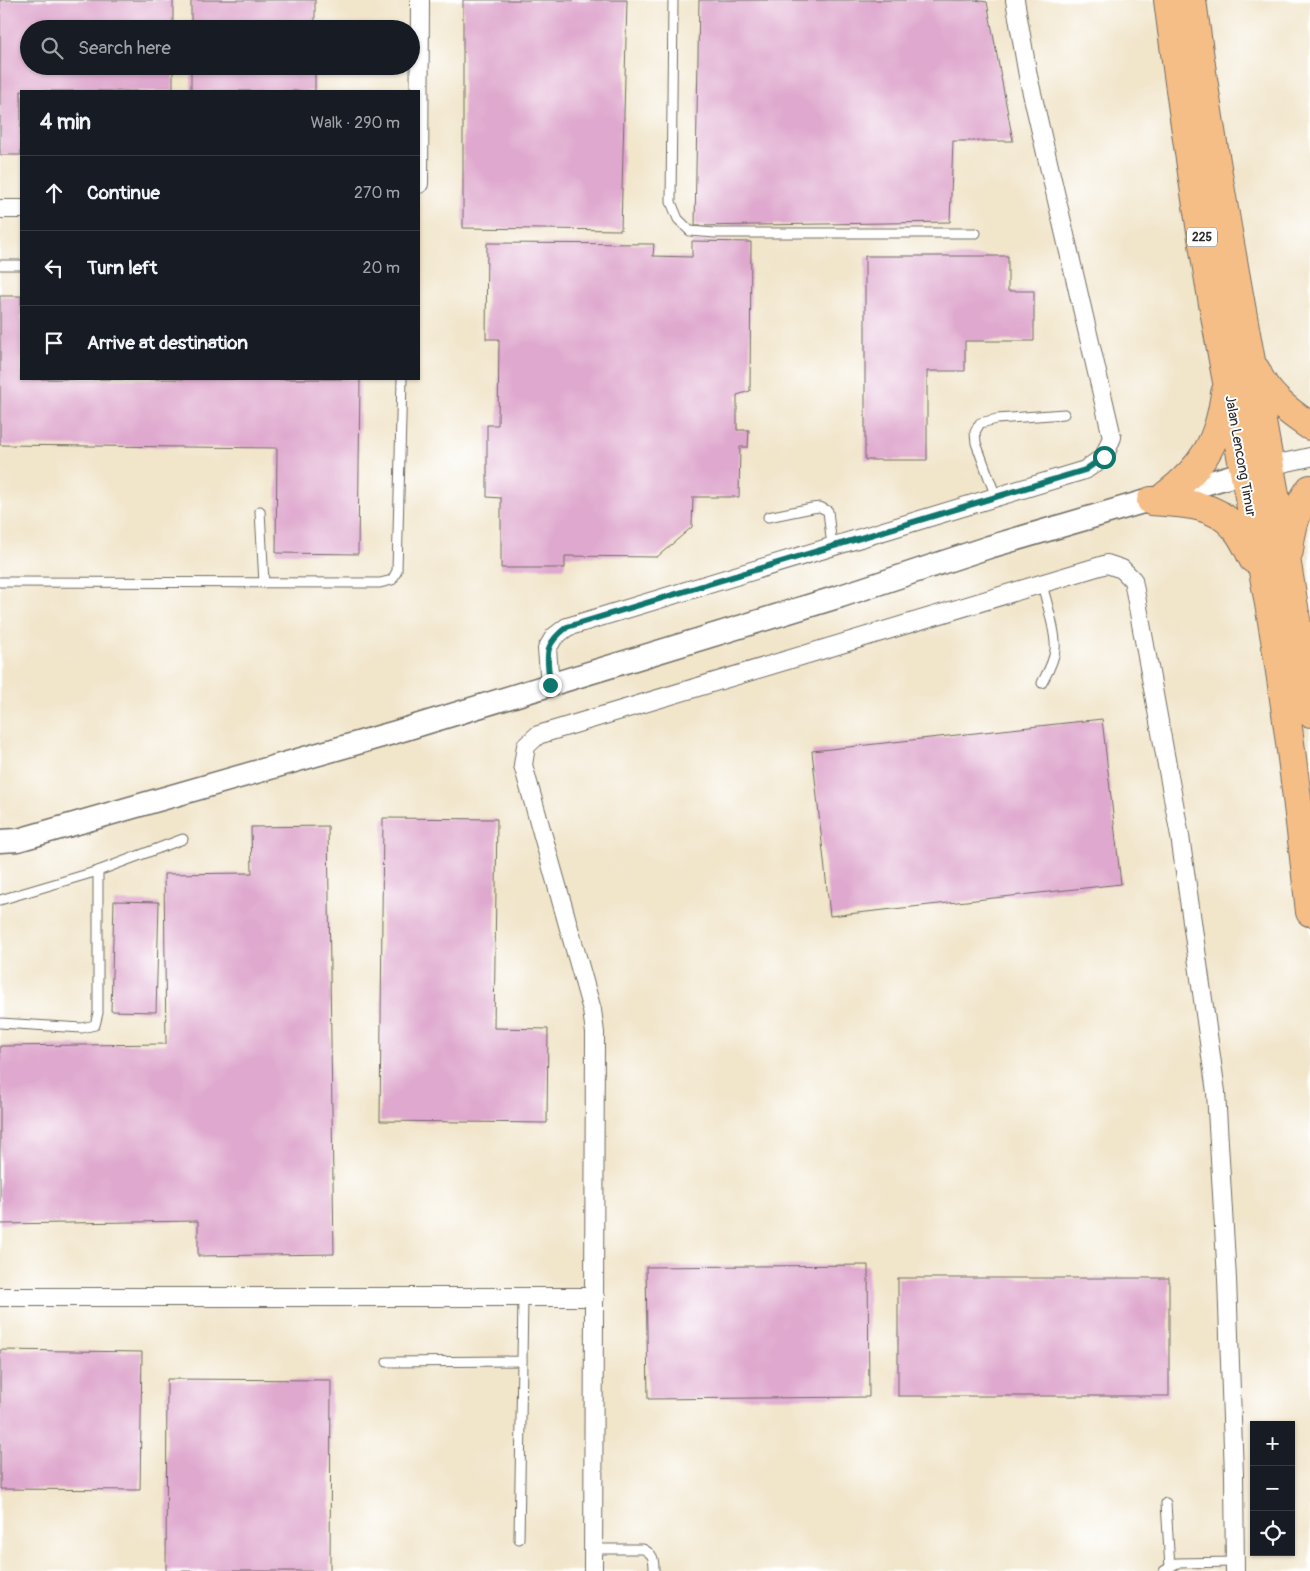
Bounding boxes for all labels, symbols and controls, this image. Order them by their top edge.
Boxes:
search box [20,20,420,75]
icon: search [38,34,66,62]
text: Search here [78,36,171,60]
text: 4 min [40,109,91,136]
text: Walk · 290 m [311,113,400,133]
icon: ahead [40,179,68,207]
text: Continue [87,181,160,205]
text: 270 m [354,183,400,203]
road number: 225 [1187,228,1217,246]
icon: left [40,254,68,282]
text: Turn left [87,256,157,280]
text: 20 m [362,258,400,278]
icon: arrive [40,329,68,357]
text: Arrive at destination [87,331,248,355]
street label: Jalan Lencong Timur [1221,394,1260,518]
route start [1093,446,1116,469]
route end [539,674,562,697]
map controls [1250,1421,1295,1556]
button: + [1250,1421,1295,1466]
button: − [1250,1466,1295,1511]
button: locate [1250,1511,1295,1556]

